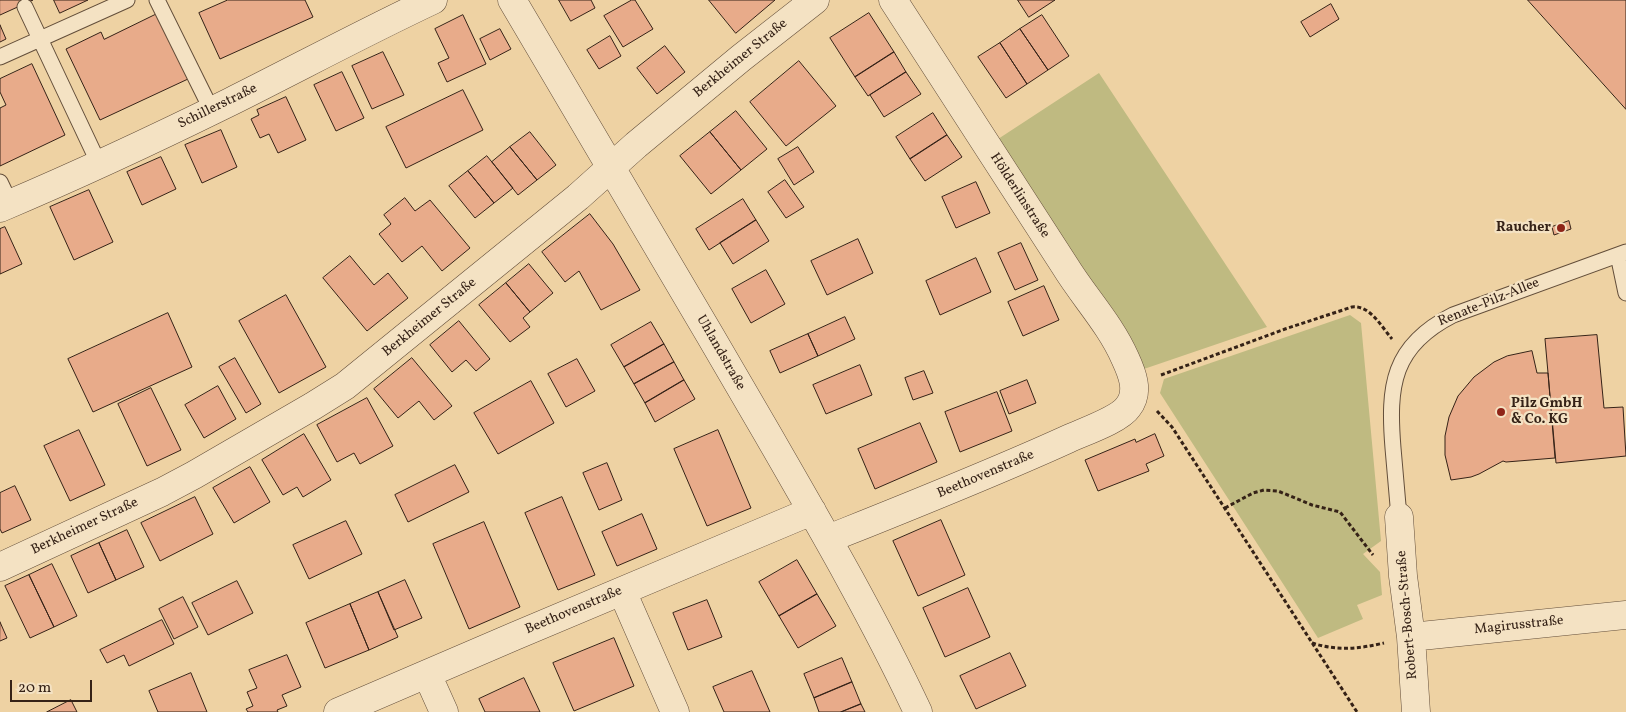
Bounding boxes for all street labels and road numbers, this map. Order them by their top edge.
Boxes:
street label: Berkheimer Straße [691,16,791,102]
street label: Schillerstraße [176,81,260,133]
street label: Hölderlinstraße [985,150,1053,242]
street label: Berkheimer Straße [380,275,480,361]
street label: Renate-Pilz-Allee [1436,275,1542,331]
street label: Uhlandstraße [692,312,748,394]
street label: Beethovenstraße [935,447,1037,503]
street label: Berkheimer Straße [29,495,141,559]
street label: Robert-Bosch-Straße [1394,550,1422,680]
street label: Beethovenstraße [523,583,625,639]
street label: Magirusstraße [1473,613,1565,639]

